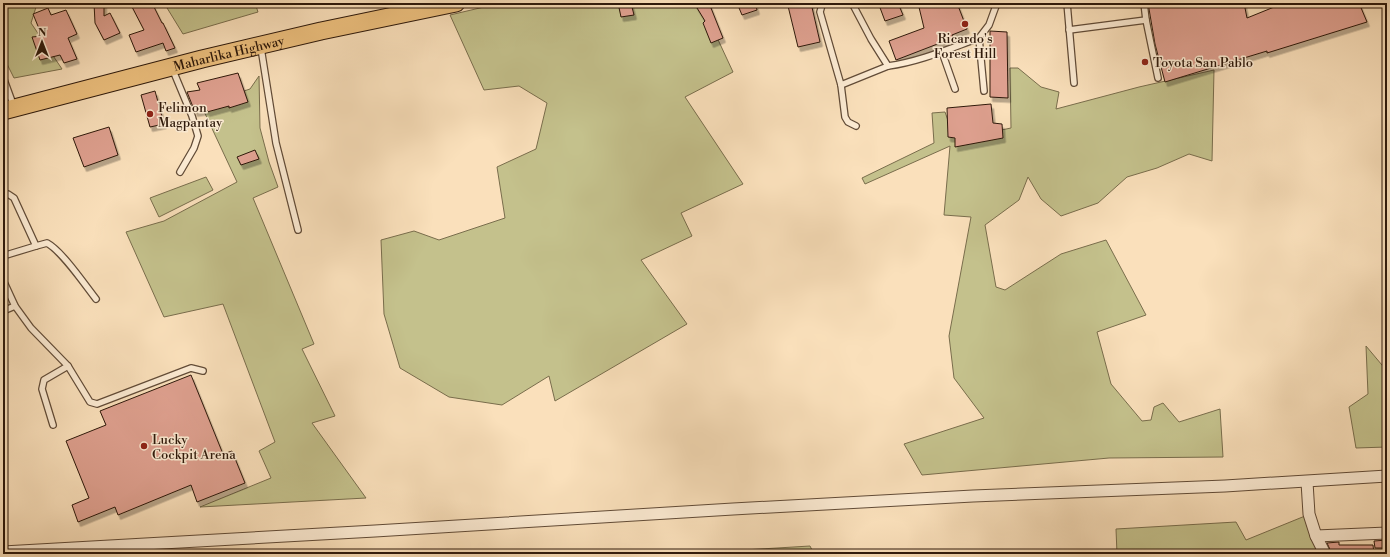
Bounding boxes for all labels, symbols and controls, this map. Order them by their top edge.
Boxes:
marker: Ricardo's Forest Hill [960,19,970,29]
north arrow [22,22,62,62]
text: N [38,26,47,40]
place label: Ricardo's Forest Hill [934,31,996,62]
street label: Maharlika Highway [172,33,287,75]
place label: Toyota San Pablo [1153,55,1253,71]
marker: Toyota San Pablo [1140,57,1150,67]
place label: Felimon Magpantay [158,100,223,131]
marker: Felimon Magpantay [145,109,155,119]
place label: Lucky Cockpit Arena [152,432,236,463]
marker: Lucky Cockpit Arena [139,441,149,451]

